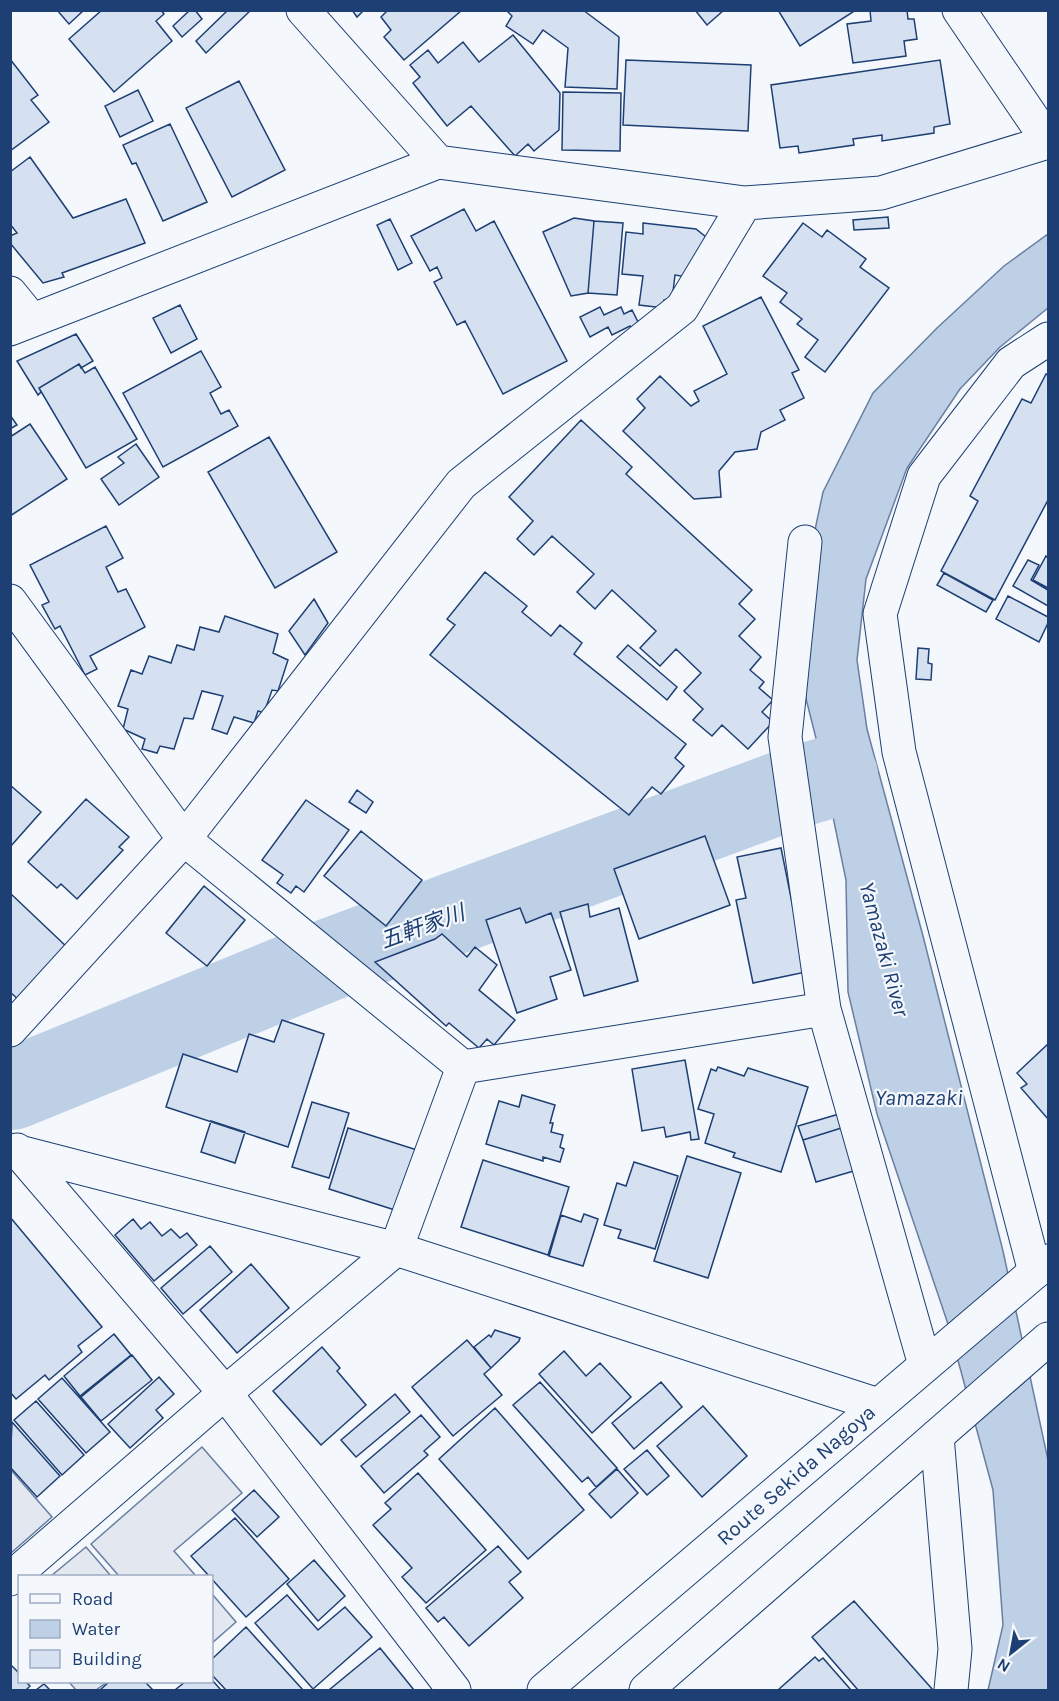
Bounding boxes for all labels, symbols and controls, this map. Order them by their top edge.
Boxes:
water label: Yamazaki River [854,879,915,1021]
water label: 五軒家川 [377,899,470,954]
water label: Yamazaki [875,1085,963,1111]
street label: Route Sekida Nagoya [712,1400,880,1550]
legend [18,1575,213,1683]
text: Road [72,1588,113,1610]
text: Water [72,1618,120,1640]
north arrow [981,1623,1041,1683]
text: Building [72,1648,142,1670]
text: N [994,1654,1013,1677]

